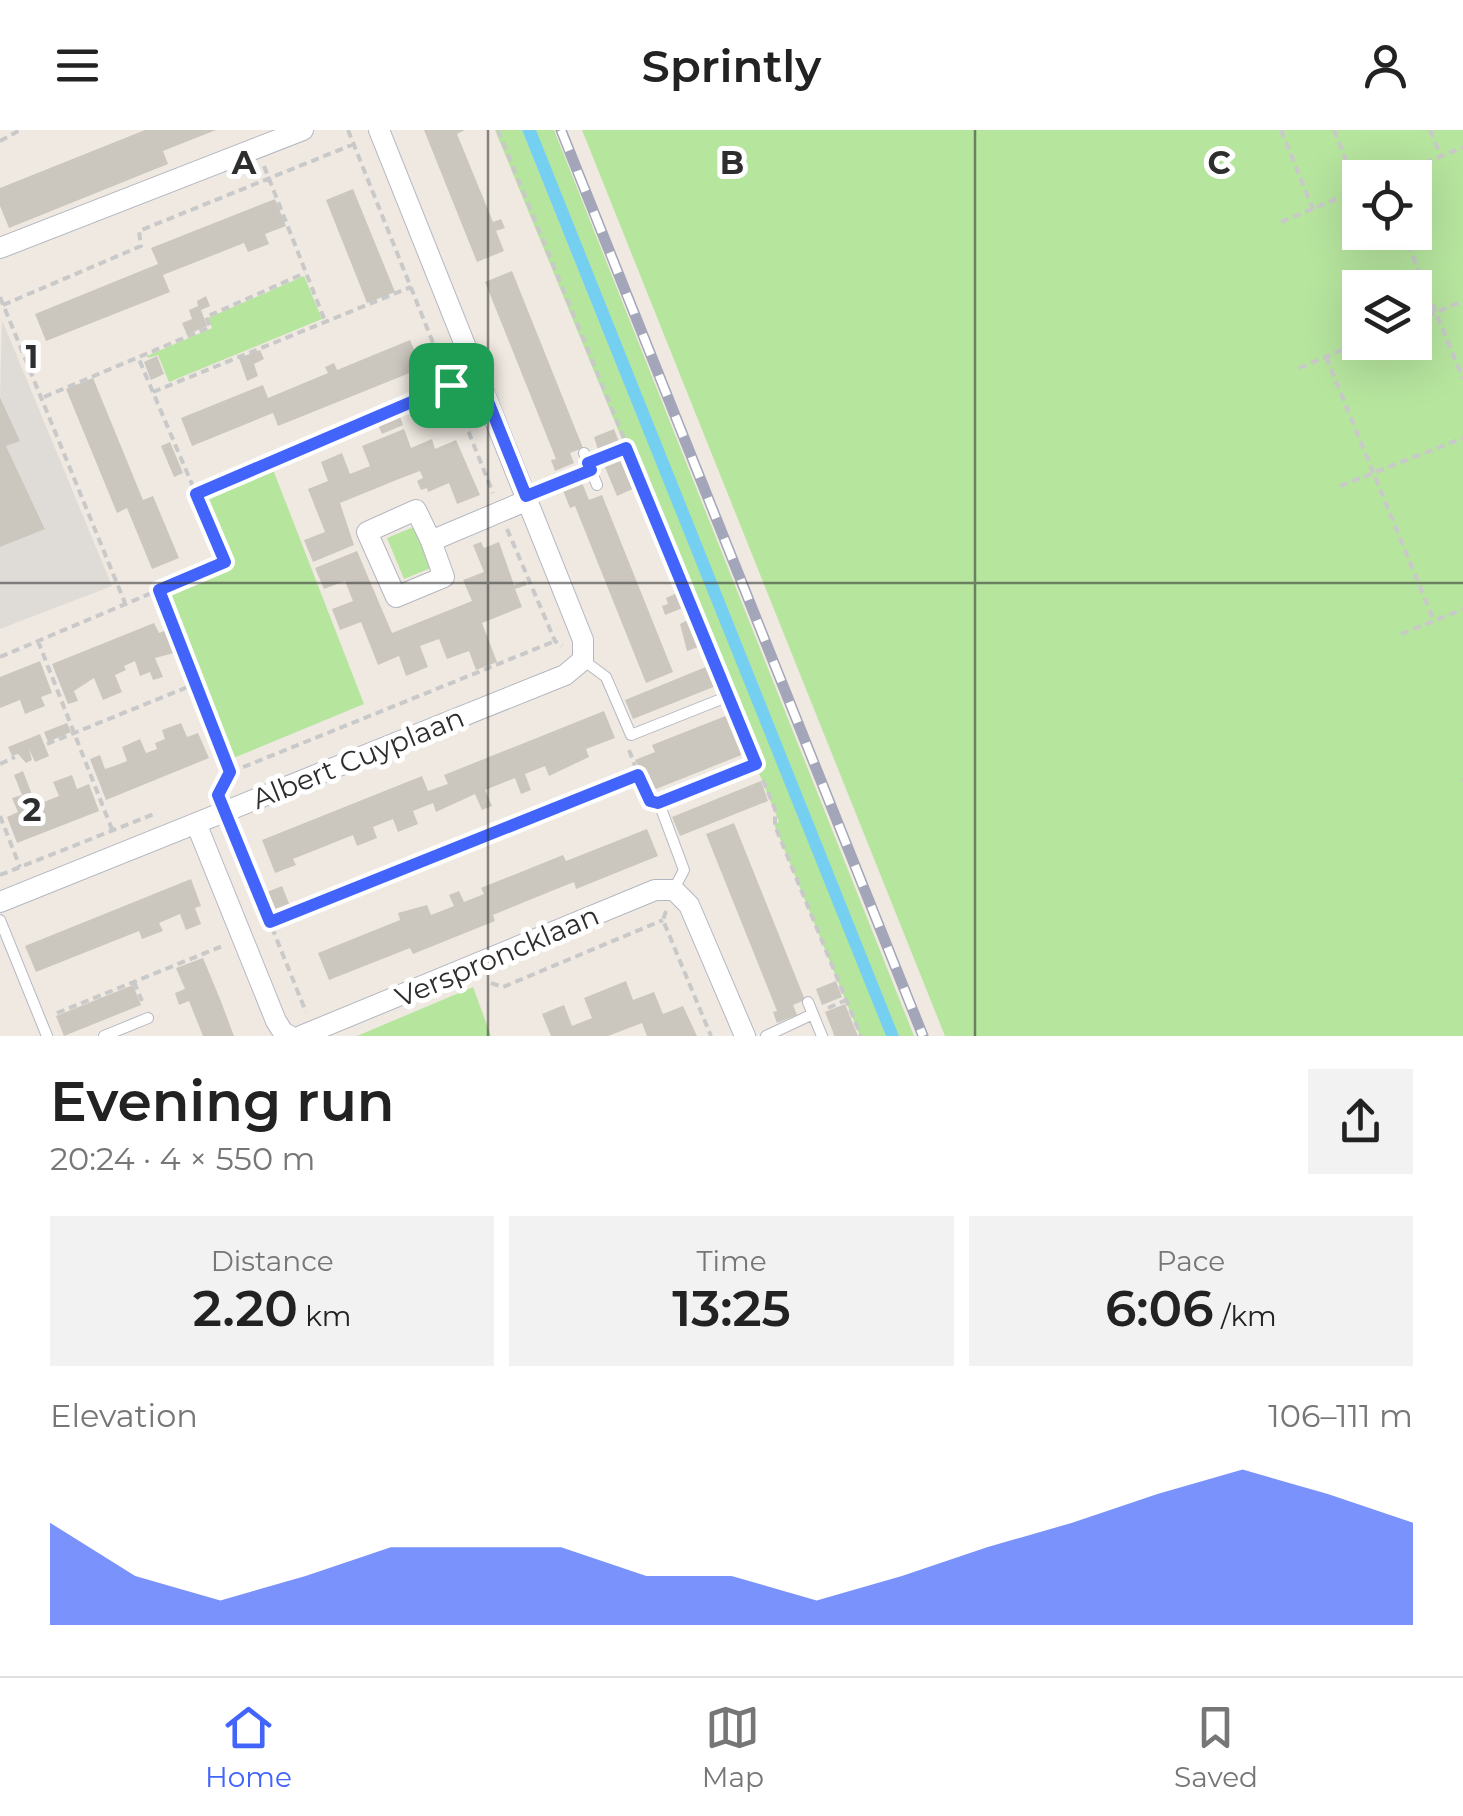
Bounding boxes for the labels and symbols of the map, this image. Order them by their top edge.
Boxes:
text: A [231,143,257,182]
text: B [720,143,744,182]
text: C [1207,143,1231,182]
text: 1 [26,337,38,376]
pin [409,343,494,428]
street label: Albert Cuyplaan [247,700,469,816]
text: 2 [23,790,41,829]
street label: Versproncklaan [390,898,604,1014]

